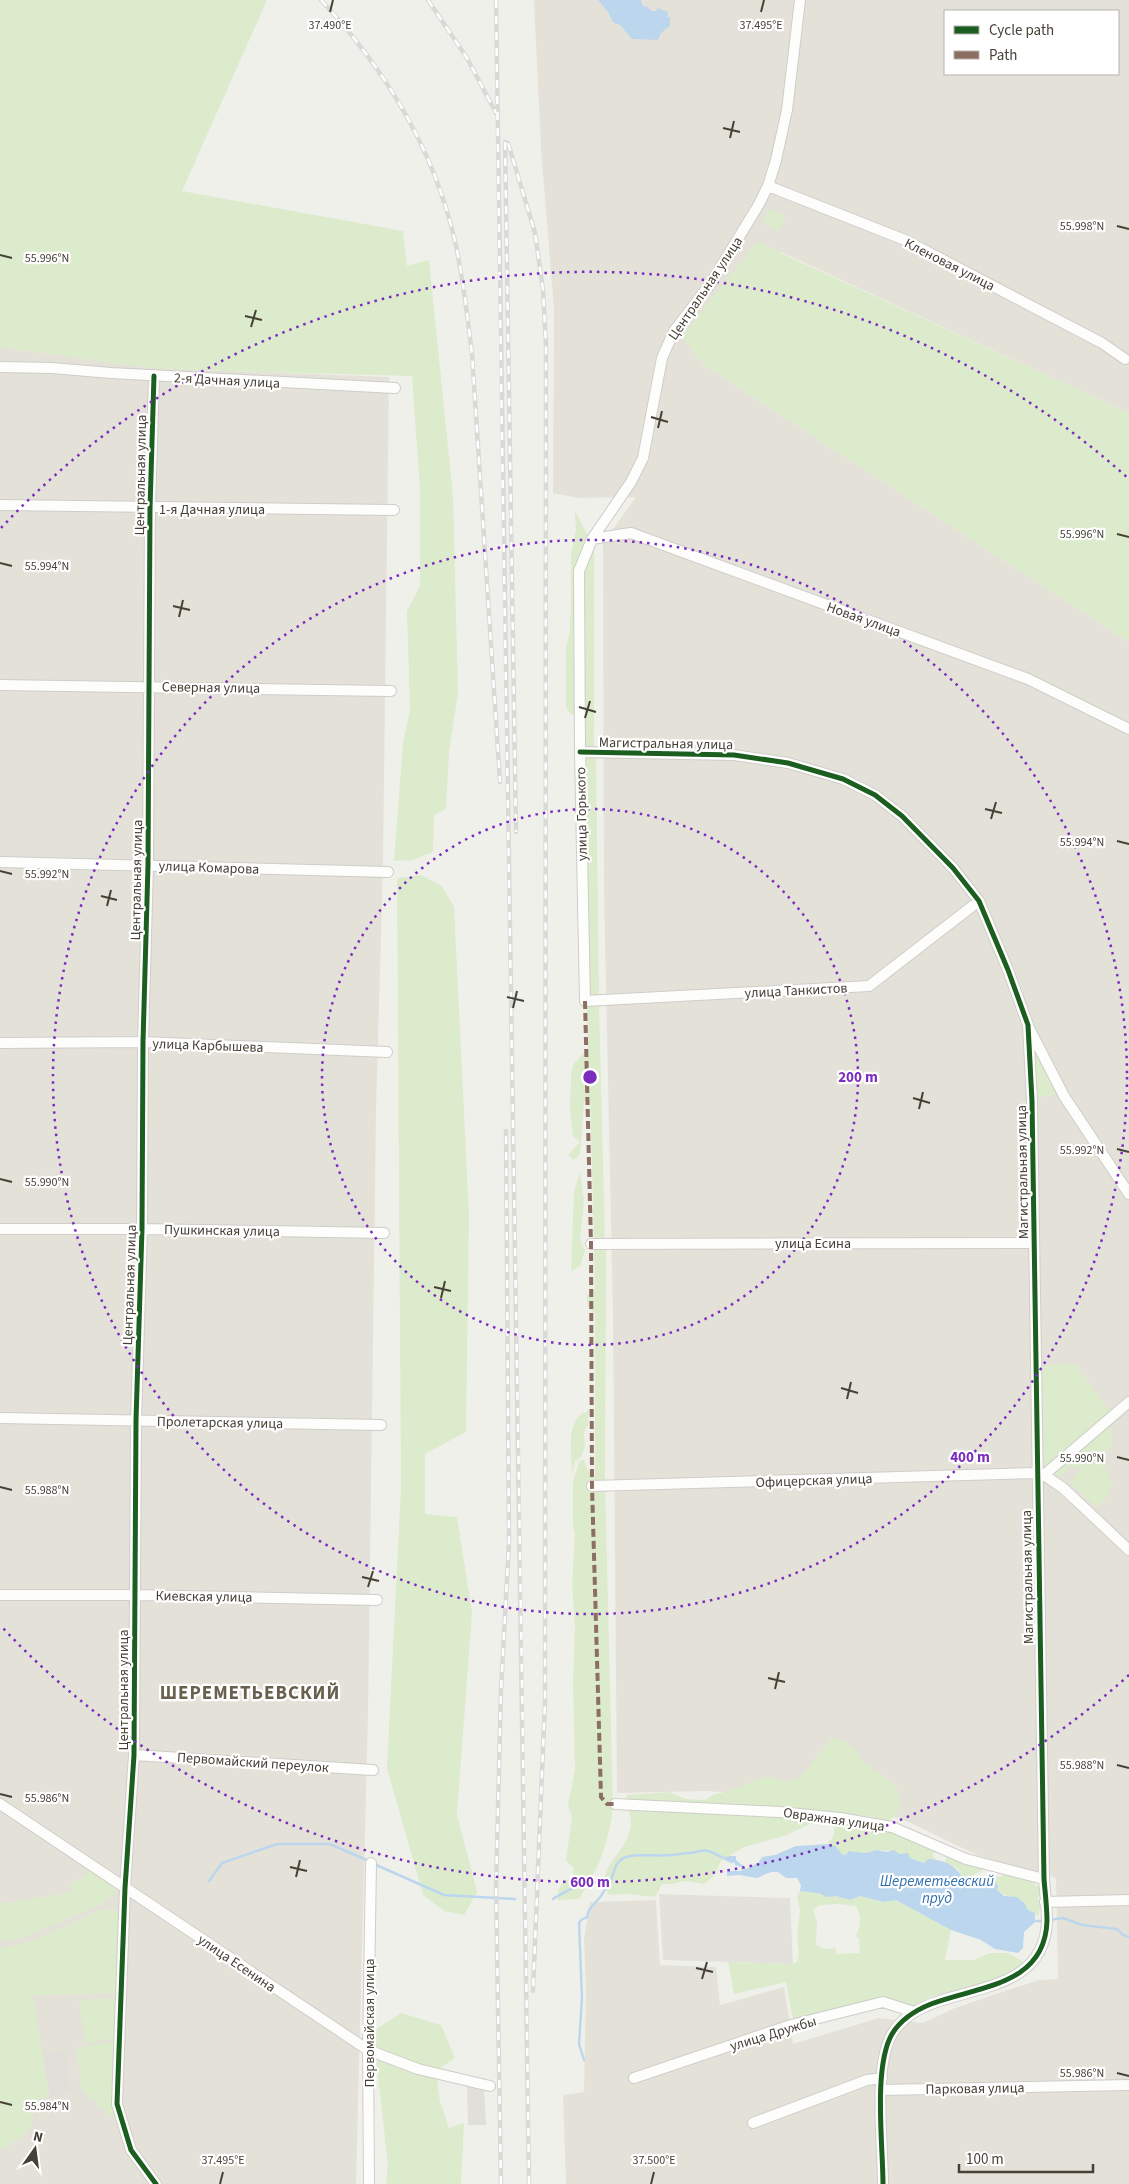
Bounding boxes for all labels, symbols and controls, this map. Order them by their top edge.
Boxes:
legend [944,10,1119,75]
text: 37.490°E [308,17,352,34]
text: 37.495°E [739,17,783,34]
text: Cycle path [989,20,1054,41]
text: Path [989,45,1017,66]
text: 55.998°N [1060,218,1104,235]
street label: Центральная улица [664,233,748,344]
street label: Кленовая улица [901,233,998,296]
text: 55.996°N [25,250,69,267]
street label: 2-я Дачная улица [173,368,280,394]
street label: Центральная улица [130,414,152,536]
street label: 1-я Дачная улица [159,500,265,520]
text: 55.996°N [1060,526,1104,543]
text: 55.994°N [25,558,69,575]
street label: Новая улица [824,597,904,643]
street label: Северная улица [162,677,260,699]
street label: Магистральная улица [599,733,733,755]
street label: улица Горького [571,767,593,861]
street label: Центральная улица [126,819,148,941]
text: 55.994°N [1060,834,1104,851]
street label: улица Комарова [158,856,260,880]
text: 55.992°N [25,866,69,883]
street label: улица Танкистов [744,978,848,1004]
street label: улица Карбышева [152,1034,264,1058]
text: 200 m [838,1067,878,1088]
centre of rings [581,1068,599,1086]
street label: Магистральная улица [1012,1105,1034,1239]
text: 55.992°N [1060,1142,1104,1159]
text: 55.990°N [25,1174,69,1191]
street label: Пушкинская улица [164,1220,280,1242]
street label: Центральная улица [118,1224,142,1346]
street label: улица Есина [775,1234,851,1254]
street label: Пролетарская улица [157,1412,283,1434]
text: 400 m [950,1447,990,1468]
text: 55.990°N [1060,1450,1104,1467]
street label: Офицерская улица [755,1469,873,1493]
text: 55.988°N [25,1482,69,1499]
street label: Магистральная улица [1017,1510,1039,1644]
street label: Киевская улица [155,1586,253,1608]
street label: Центральная улица [114,1630,134,1750]
district label: ШЕРЕМЕТЬЕВСКИЙ [160,1680,340,1707]
street label: Первомайский переулок [176,1748,330,1778]
text: 55.988°N [1060,1757,1104,1774]
text: 55.986°N [25,1790,69,1807]
street label: Овражная улица [782,1803,886,1837]
water label: Шереметьевский пруд [880,1871,994,1909]
text: 600 m [570,1872,610,1893]
street label: улица Есенина [193,1930,280,1997]
street label: Первомайская улица [360,1958,380,2088]
street label: улица Дружбы [728,2011,819,2057]
text: 55.986°N [1060,2065,1104,2082]
street label: Парковая улица [925,2078,1025,2100]
text: 55.984°N [25,2098,69,2115]
north arrow [10,2124,60,2174]
text: N [31,2127,45,2148]
scale bar [959,2142,1093,2174]
text: 100 m [966,2149,1004,2170]
text: 37.495°E [201,2152,245,2169]
text: 37.500°E [632,2152,676,2169]

